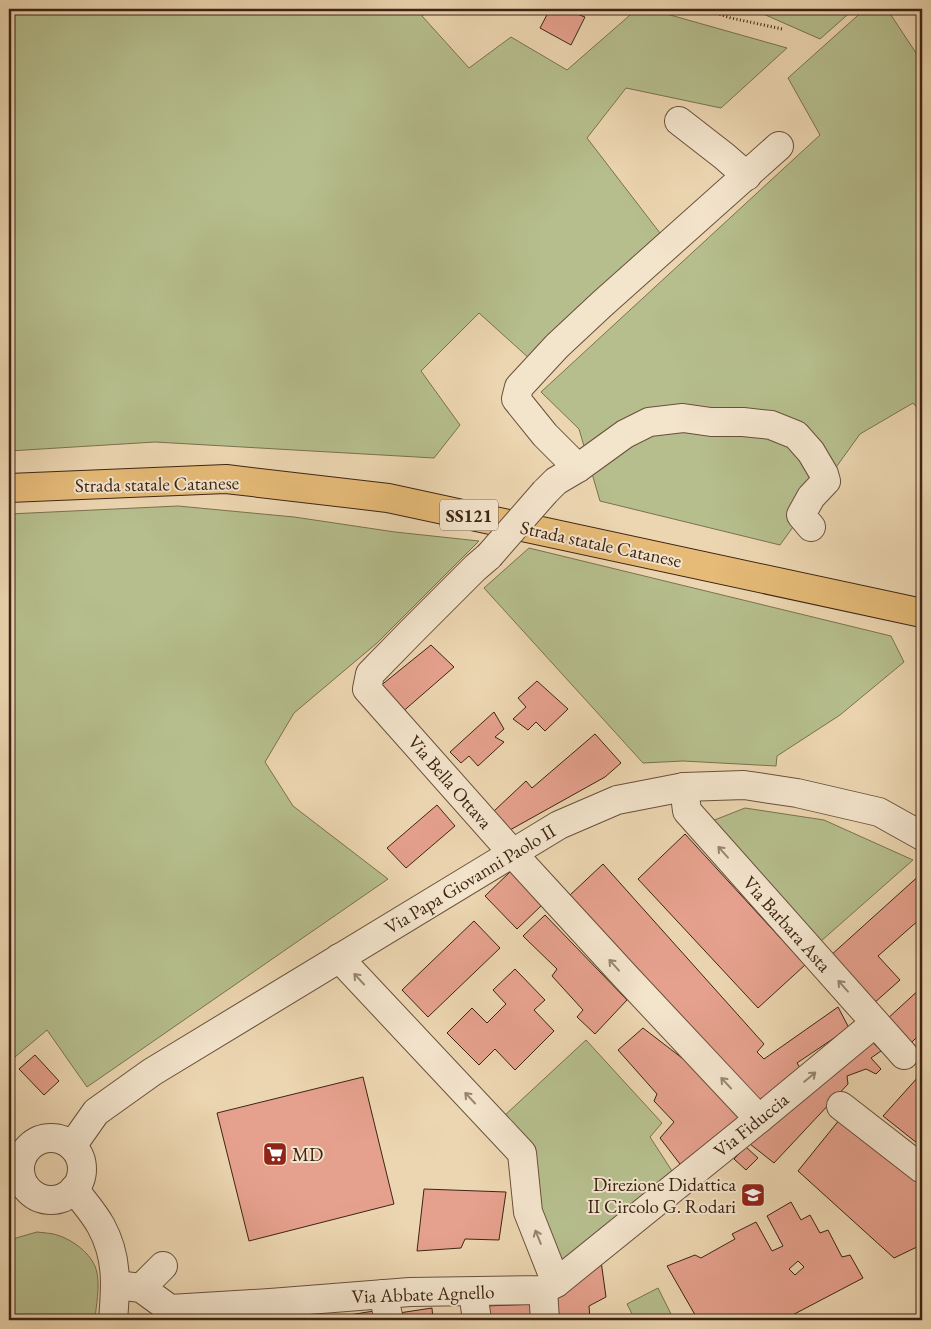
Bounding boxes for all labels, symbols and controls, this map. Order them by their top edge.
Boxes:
street label: Strada statale Catanese [75,470,239,498]
road number: SS121 [440,500,498,530]
street label: Strada statale Catanese [518,515,684,573]
street label: Via Bella Ottava [402,730,498,835]
street label: Via Papa Giovanni Paolo II [380,818,561,940]
one-way arrow [717,845,729,858]
street label: Via Barbara Asta [737,871,837,978]
one-way arrow [609,958,620,971]
one-way arrow [353,972,365,985]
one-way arrow [837,980,849,993]
one-way arrow [803,1071,816,1082]
one-way arrow [720,1077,732,1090]
street label: Via Fiduccia [708,1087,794,1163]
one-way arrow [464,1091,476,1104]
supermarket icon: MD [262,1141,288,1167]
place label: MD [292,1142,323,1167]
place label: Direzione Didattica II Circolo G. Rodari [587,1172,736,1219]
school or university icon: Direzione Didattica II Circolo G. Rodari [740,1182,766,1208]
one-way arrow [533,1230,542,1245]
street label: Via Abbate Agnello [351,1279,495,1309]

